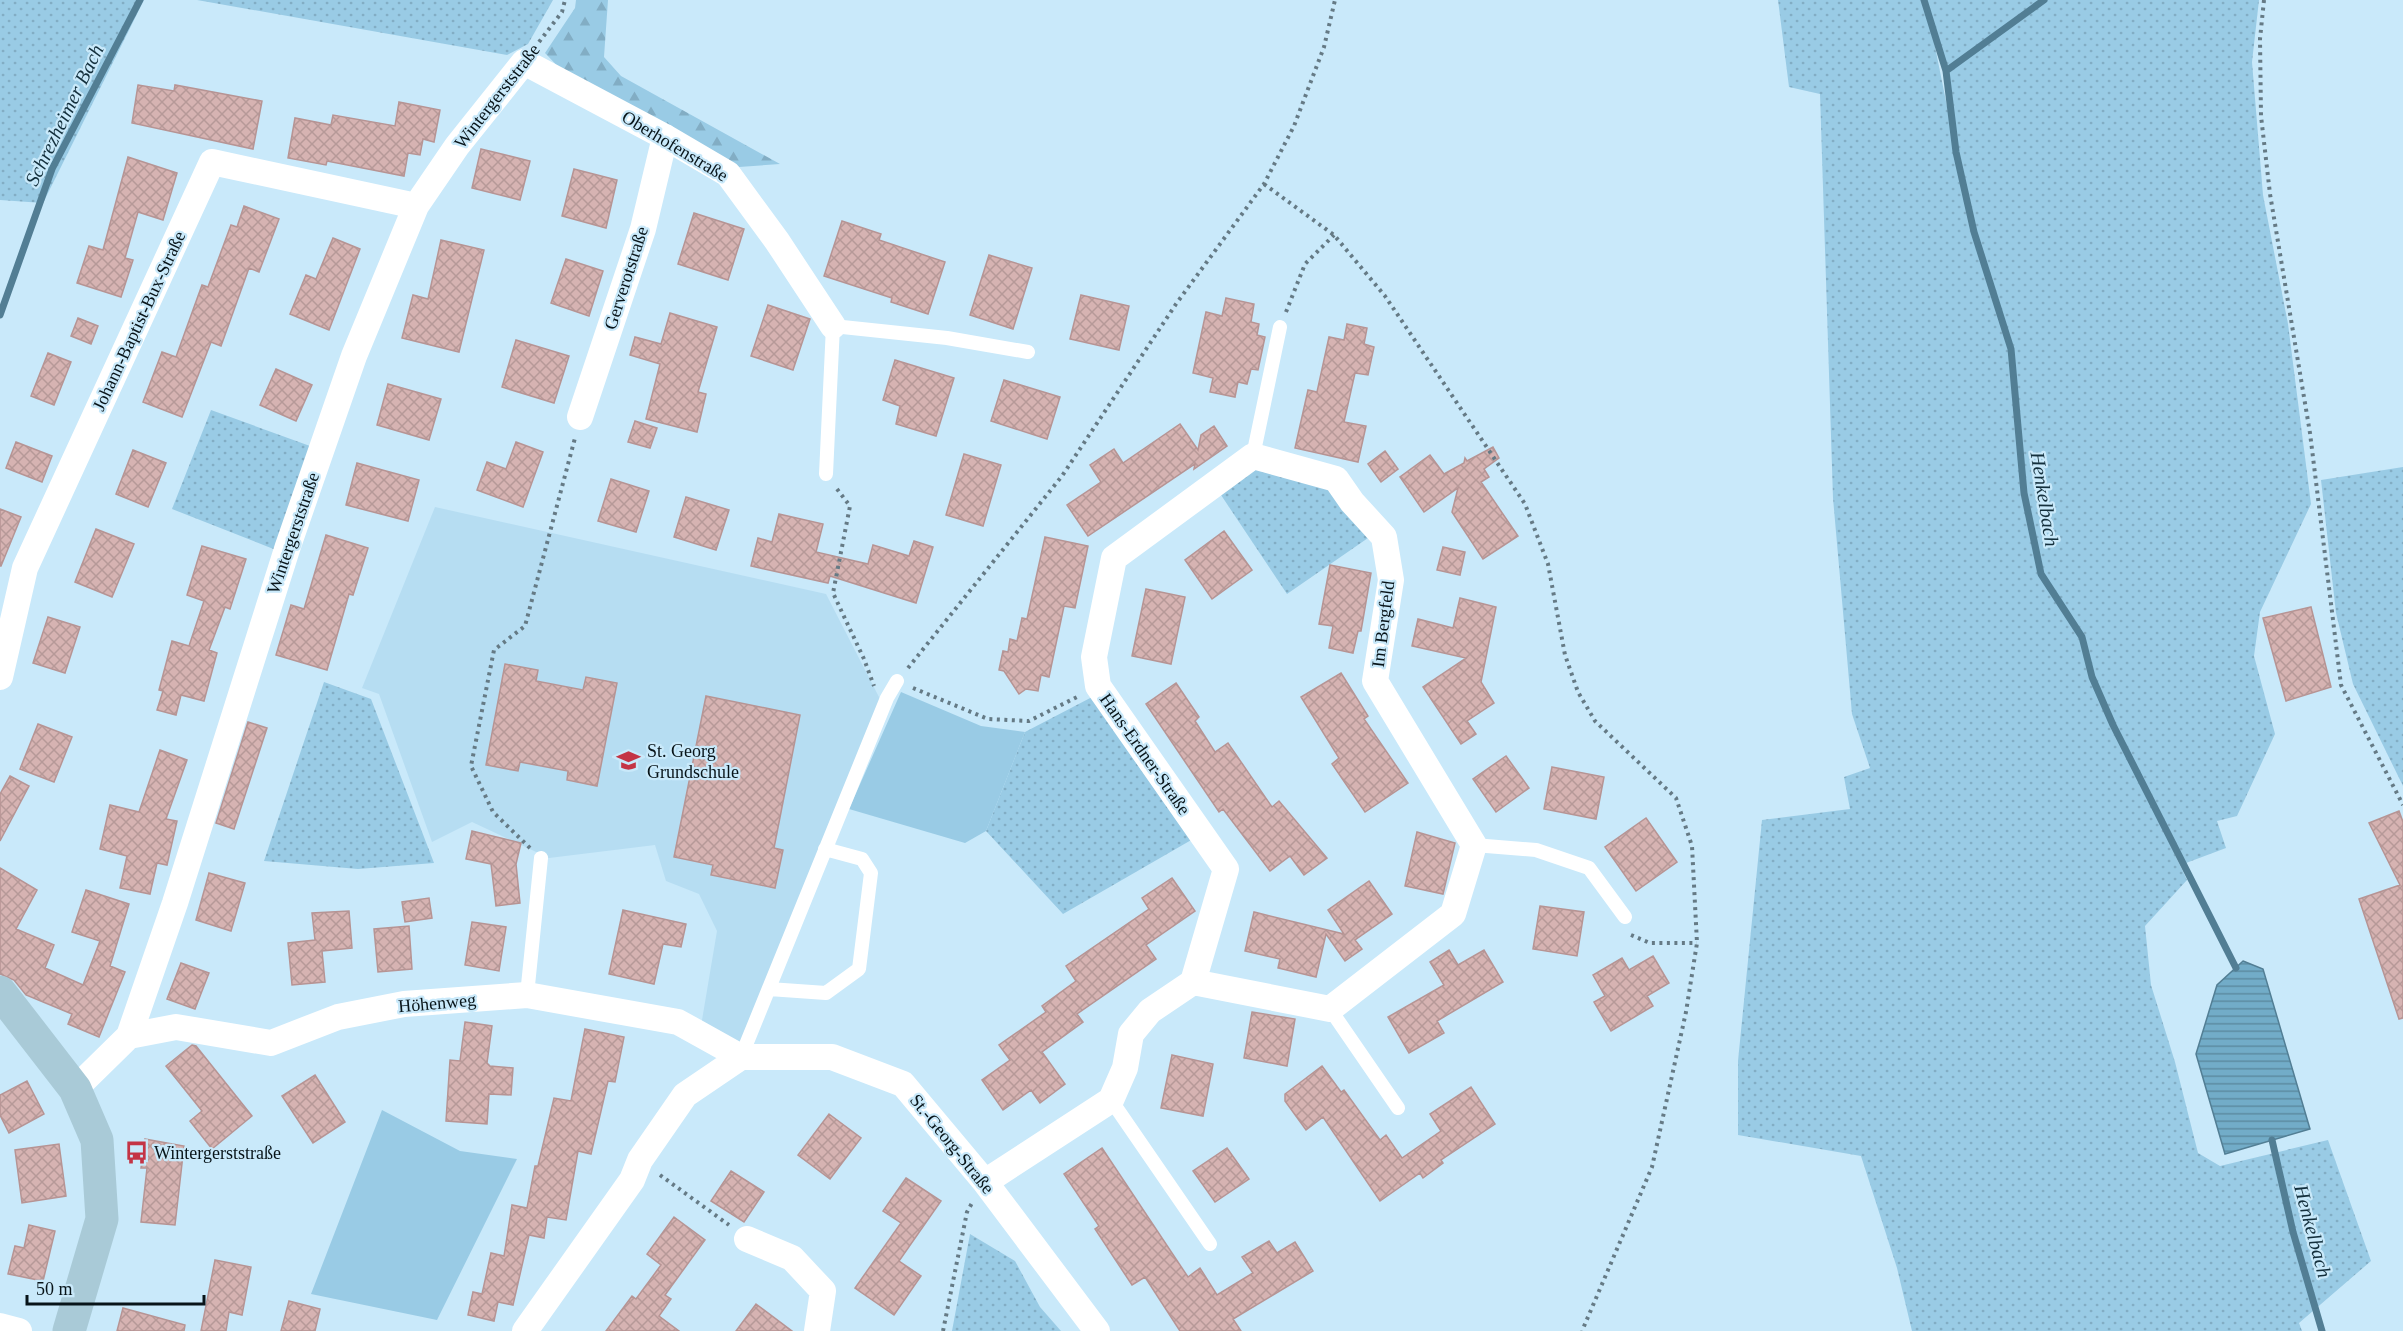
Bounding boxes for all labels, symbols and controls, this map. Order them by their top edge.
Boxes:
street label: Wintergerststraße [450,40,544,152]
water label: Schrezheimer Bach [20,41,108,189]
street label: Oberhofenstraße [618,107,732,185]
street label: Gerverotstraße [600,224,652,332]
street label: Johann-Baptist-Bux-Straße [89,228,189,414]
water label: Henkelbach [2027,449,2063,548]
street label: Wintergerststraße [263,470,323,596]
street label: Im Bergfeld [1368,580,1398,668]
street label: Hans-Erdner-Straße [1096,689,1194,819]
place label: St. Georg Grundschule [647,741,739,782]
school or university icon: St. Georg Grundschule [616,748,642,774]
street label: Höhenweg [397,990,477,1016]
street label: St.-Georg-Straße [906,1090,998,1198]
bus stop icon: Wintergerststraße [123,1140,149,1166]
place label: Wintergerststraße [154,1143,281,1163]
water label: Henkelbach [2290,1181,2336,1280]
scale bar [27,1268,204,1306]
text: 50 m [36,1279,73,1299]

